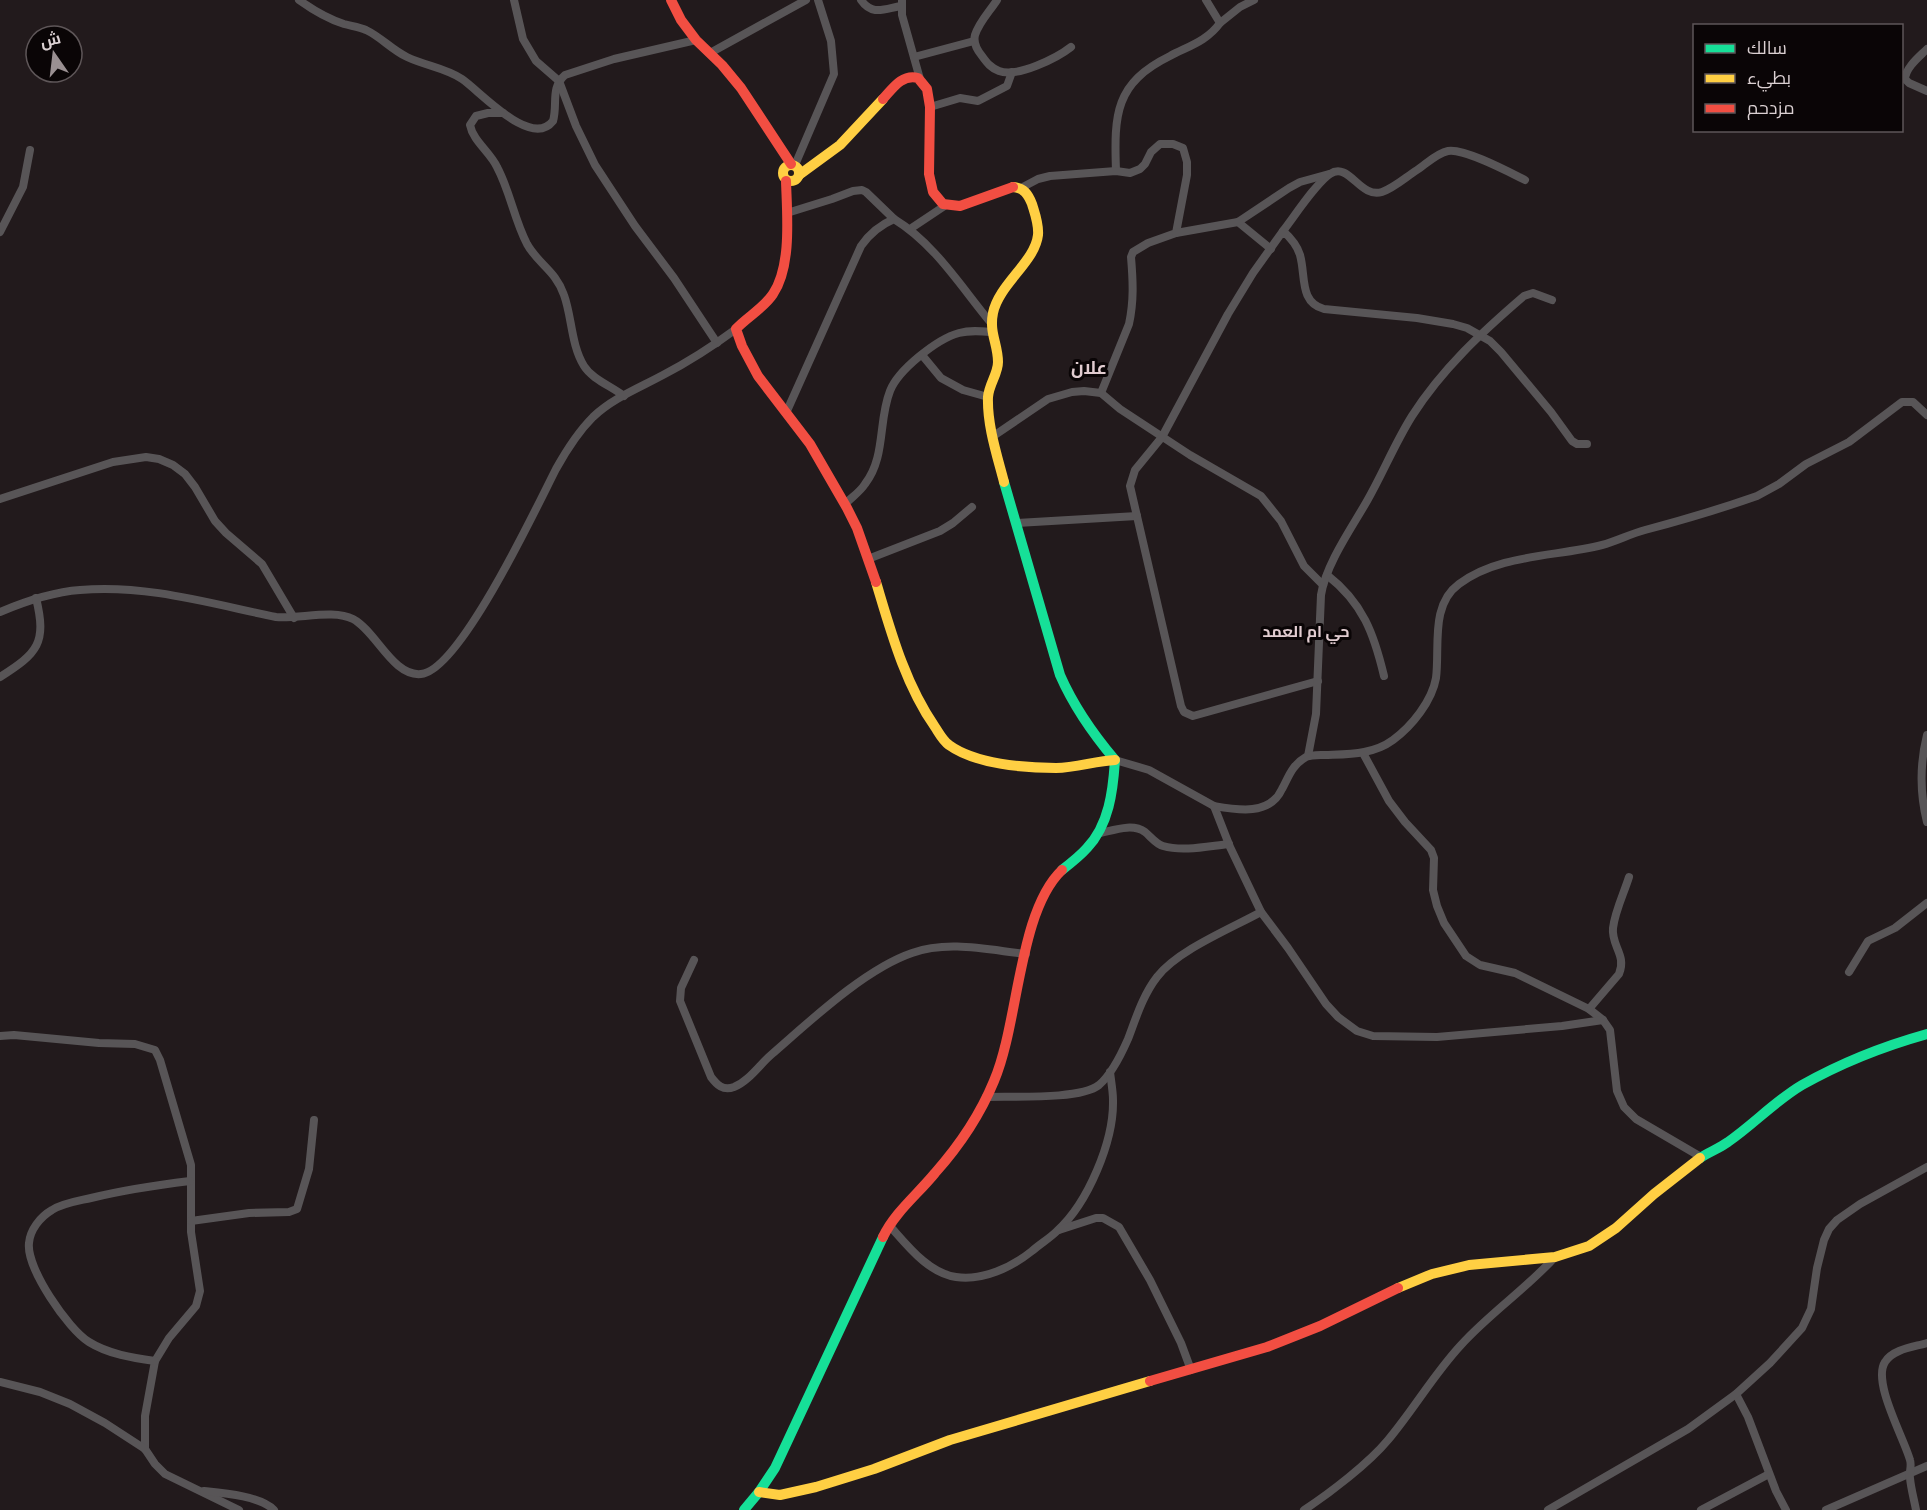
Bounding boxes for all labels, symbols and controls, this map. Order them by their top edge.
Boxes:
north arrow [24,24,84,84]
legend [1693,24,1903,132]
text: ش [38,28,63,52]
text: سالك [1747,37,1787,59]
text: بطيء [1747,67,1791,92]
text: مزدحم [1747,97,1795,120]
district label: علان [1071,357,1107,379]
district label: حي ام العمد [1262,622,1350,644]

